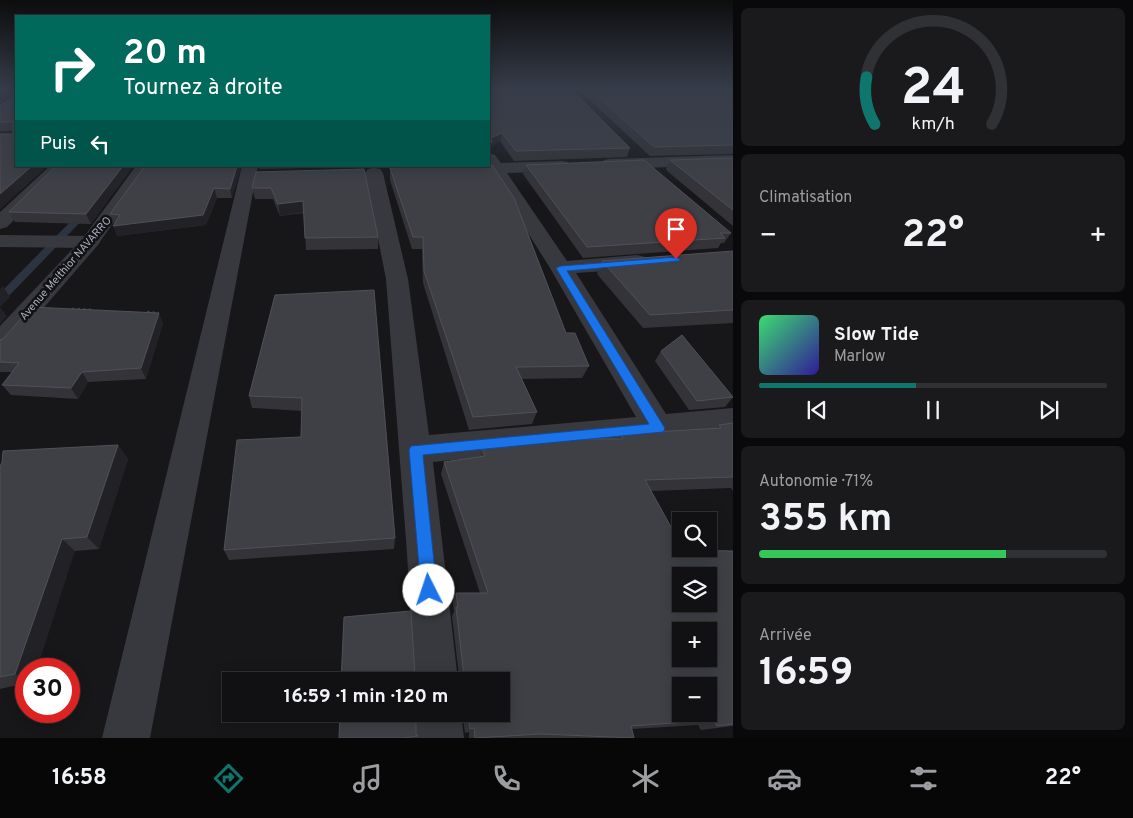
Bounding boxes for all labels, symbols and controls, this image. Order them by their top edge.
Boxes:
text: 20 m [123,32,207,76]
icon: right [40,35,105,100]
text: 24 [900,57,966,123]
text: Tournez à droite [123,75,283,102]
text: km/h [911,113,955,136]
icon: left [86,130,114,158]
text: Puis [40,132,76,156]
text: Climatisation [759,188,852,208]
pin [655,208,697,259]
text: 22° [902,212,964,261]
street label: Avenue Melthior NAVARRO [17,214,115,323]
icon: arrive [662,215,690,243]
text: − [759,219,777,255]
text: + [1089,219,1107,255]
text: Slow Tide [834,323,919,347]
text: Marlow [834,347,886,367]
icon: previous [803,396,831,424]
icon: pause [919,396,947,424]
icon: next [1035,396,1063,424]
text: Autonomie · 71% [759,472,873,492]
text: 355 km [759,496,892,545]
map controls [672,512,717,722]
button: search [672,512,717,557]
position arrow [402,563,454,615]
button: layers [672,567,717,612]
button: + [672,622,717,667]
text: Arrivée [759,626,812,646]
text: 16:59 [759,650,853,699]
speed limit sign: 30 [15,658,80,723]
button: − [672,677,717,722]
text: 16:59 · 1 min · 120 m [284,685,448,709]
icon: directions [211,761,246,796]
icon: music [350,761,385,796]
icon: phone [489,761,524,796]
icon: climate [628,761,663,796]
icon: car [767,761,802,796]
icon: filters [906,761,941,796]
text: 16:58 [52,765,107,792]
text: 22° [1045,765,1081,792]

